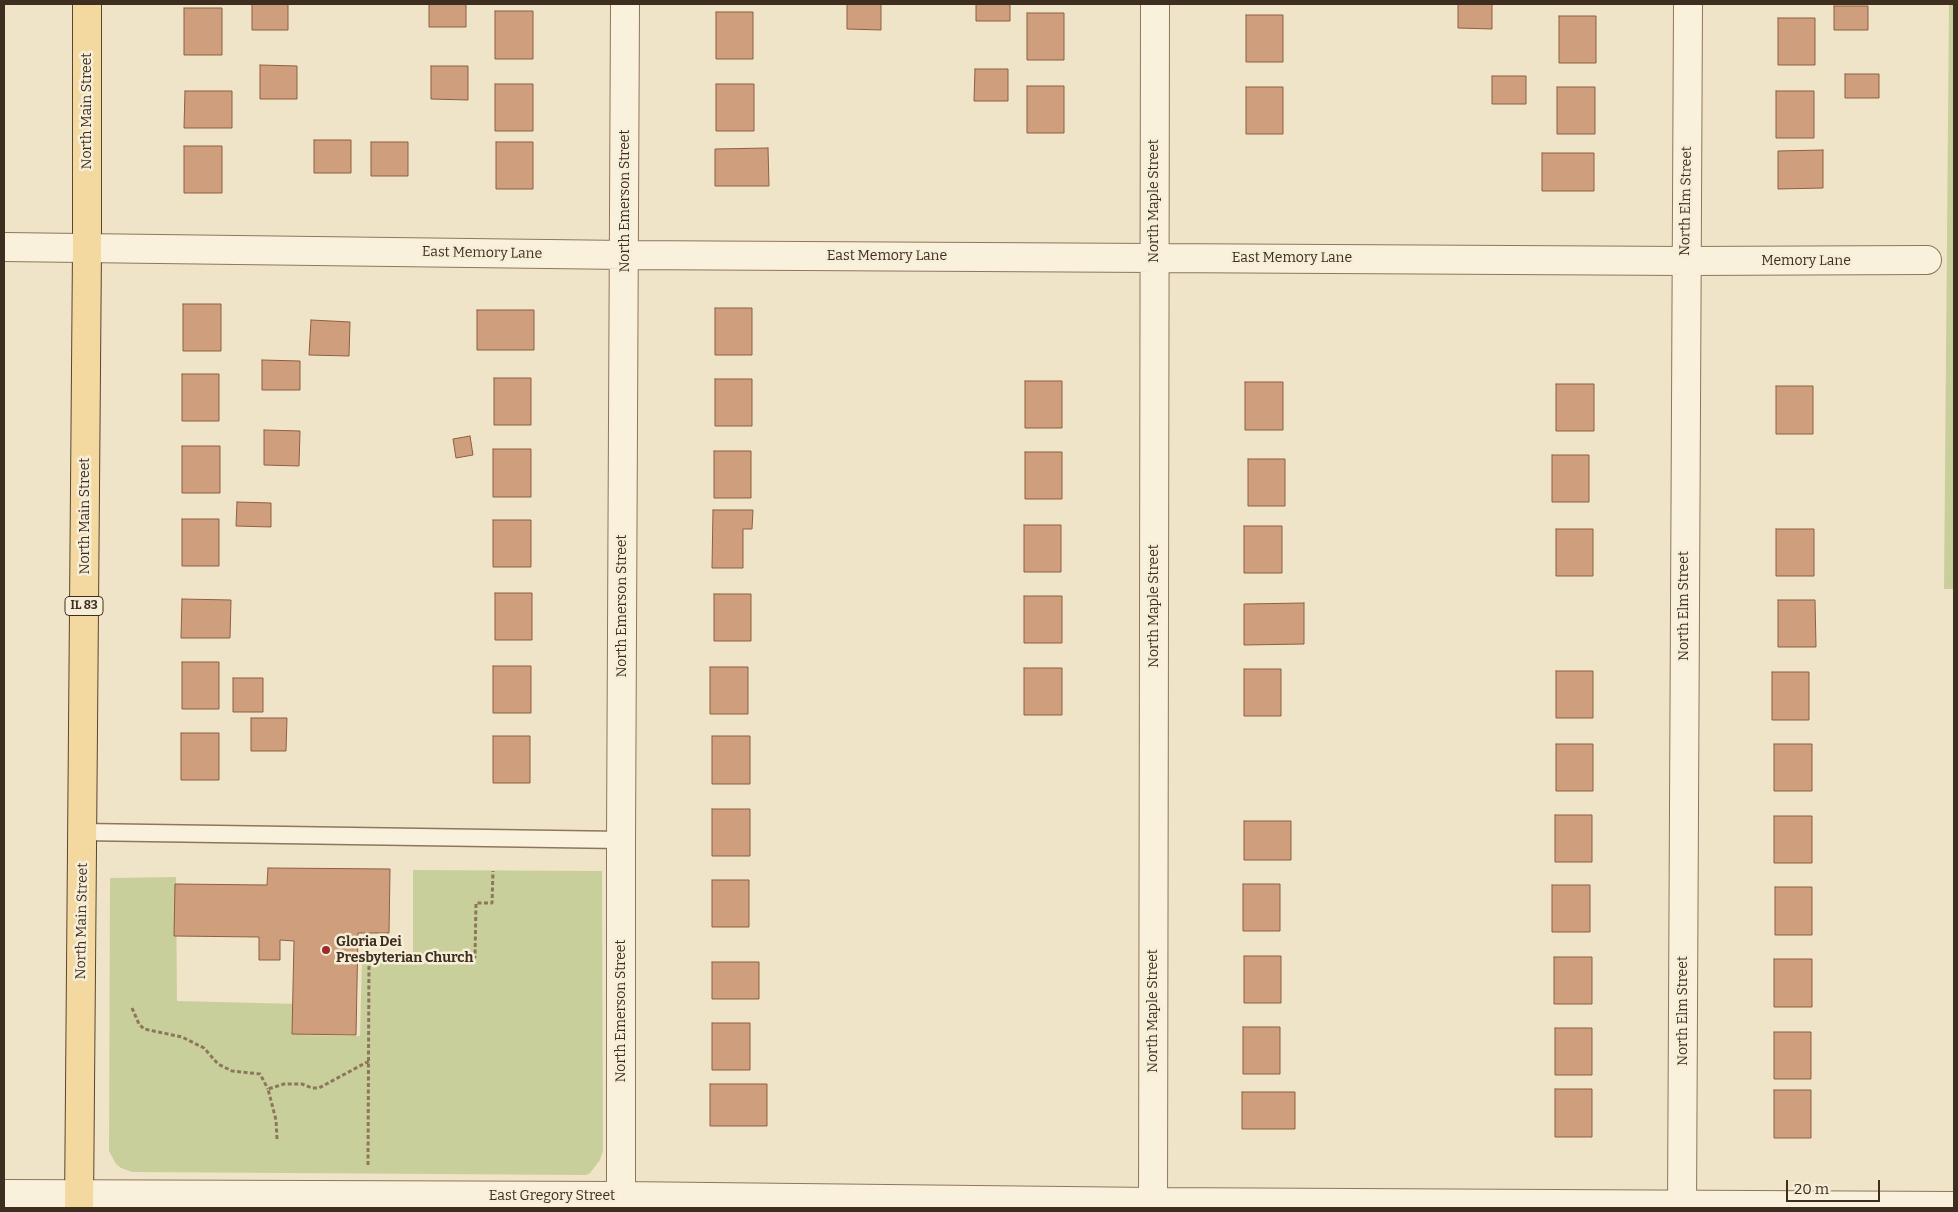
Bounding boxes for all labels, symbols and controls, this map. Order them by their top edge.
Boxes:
street label: North Main Street [79,53,95,169]
street label: North Emerson Street [617,129,633,273]
street label: North Maple Street [1146,139,1162,263]
street label: North Elm Street [1677,146,1695,256]
street label: East Memory Lane [422,244,542,262]
street label: East Memory Lane [827,248,947,264]
street label: East Memory Lane [1232,250,1352,266]
street label: Memory Lane [1761,253,1851,269]
street label: North Main Street [77,458,93,574]
street label: North Emerson Street [614,534,630,678]
street label: North Maple Street [1146,544,1162,668]
street label: North Elm Street [1676,551,1692,661]
road number: IL 83 [65,596,103,616]
street label: North Main Street [73,862,91,980]
place label: Gloria Dei Presbyterian Church [336,934,473,966]
street label: North Emerson Street [613,939,629,1083]
marker: Gloria Dei Presbyterian Church [320,944,332,956]
street label: North Maple Street [1145,949,1161,1073]
street label: North Elm Street [1675,956,1691,1066]
scale bar [1788,1170,1882,1202]
text: 20 m [1794,1180,1829,1198]
street label: East Gregory Street [489,1188,615,1204]

